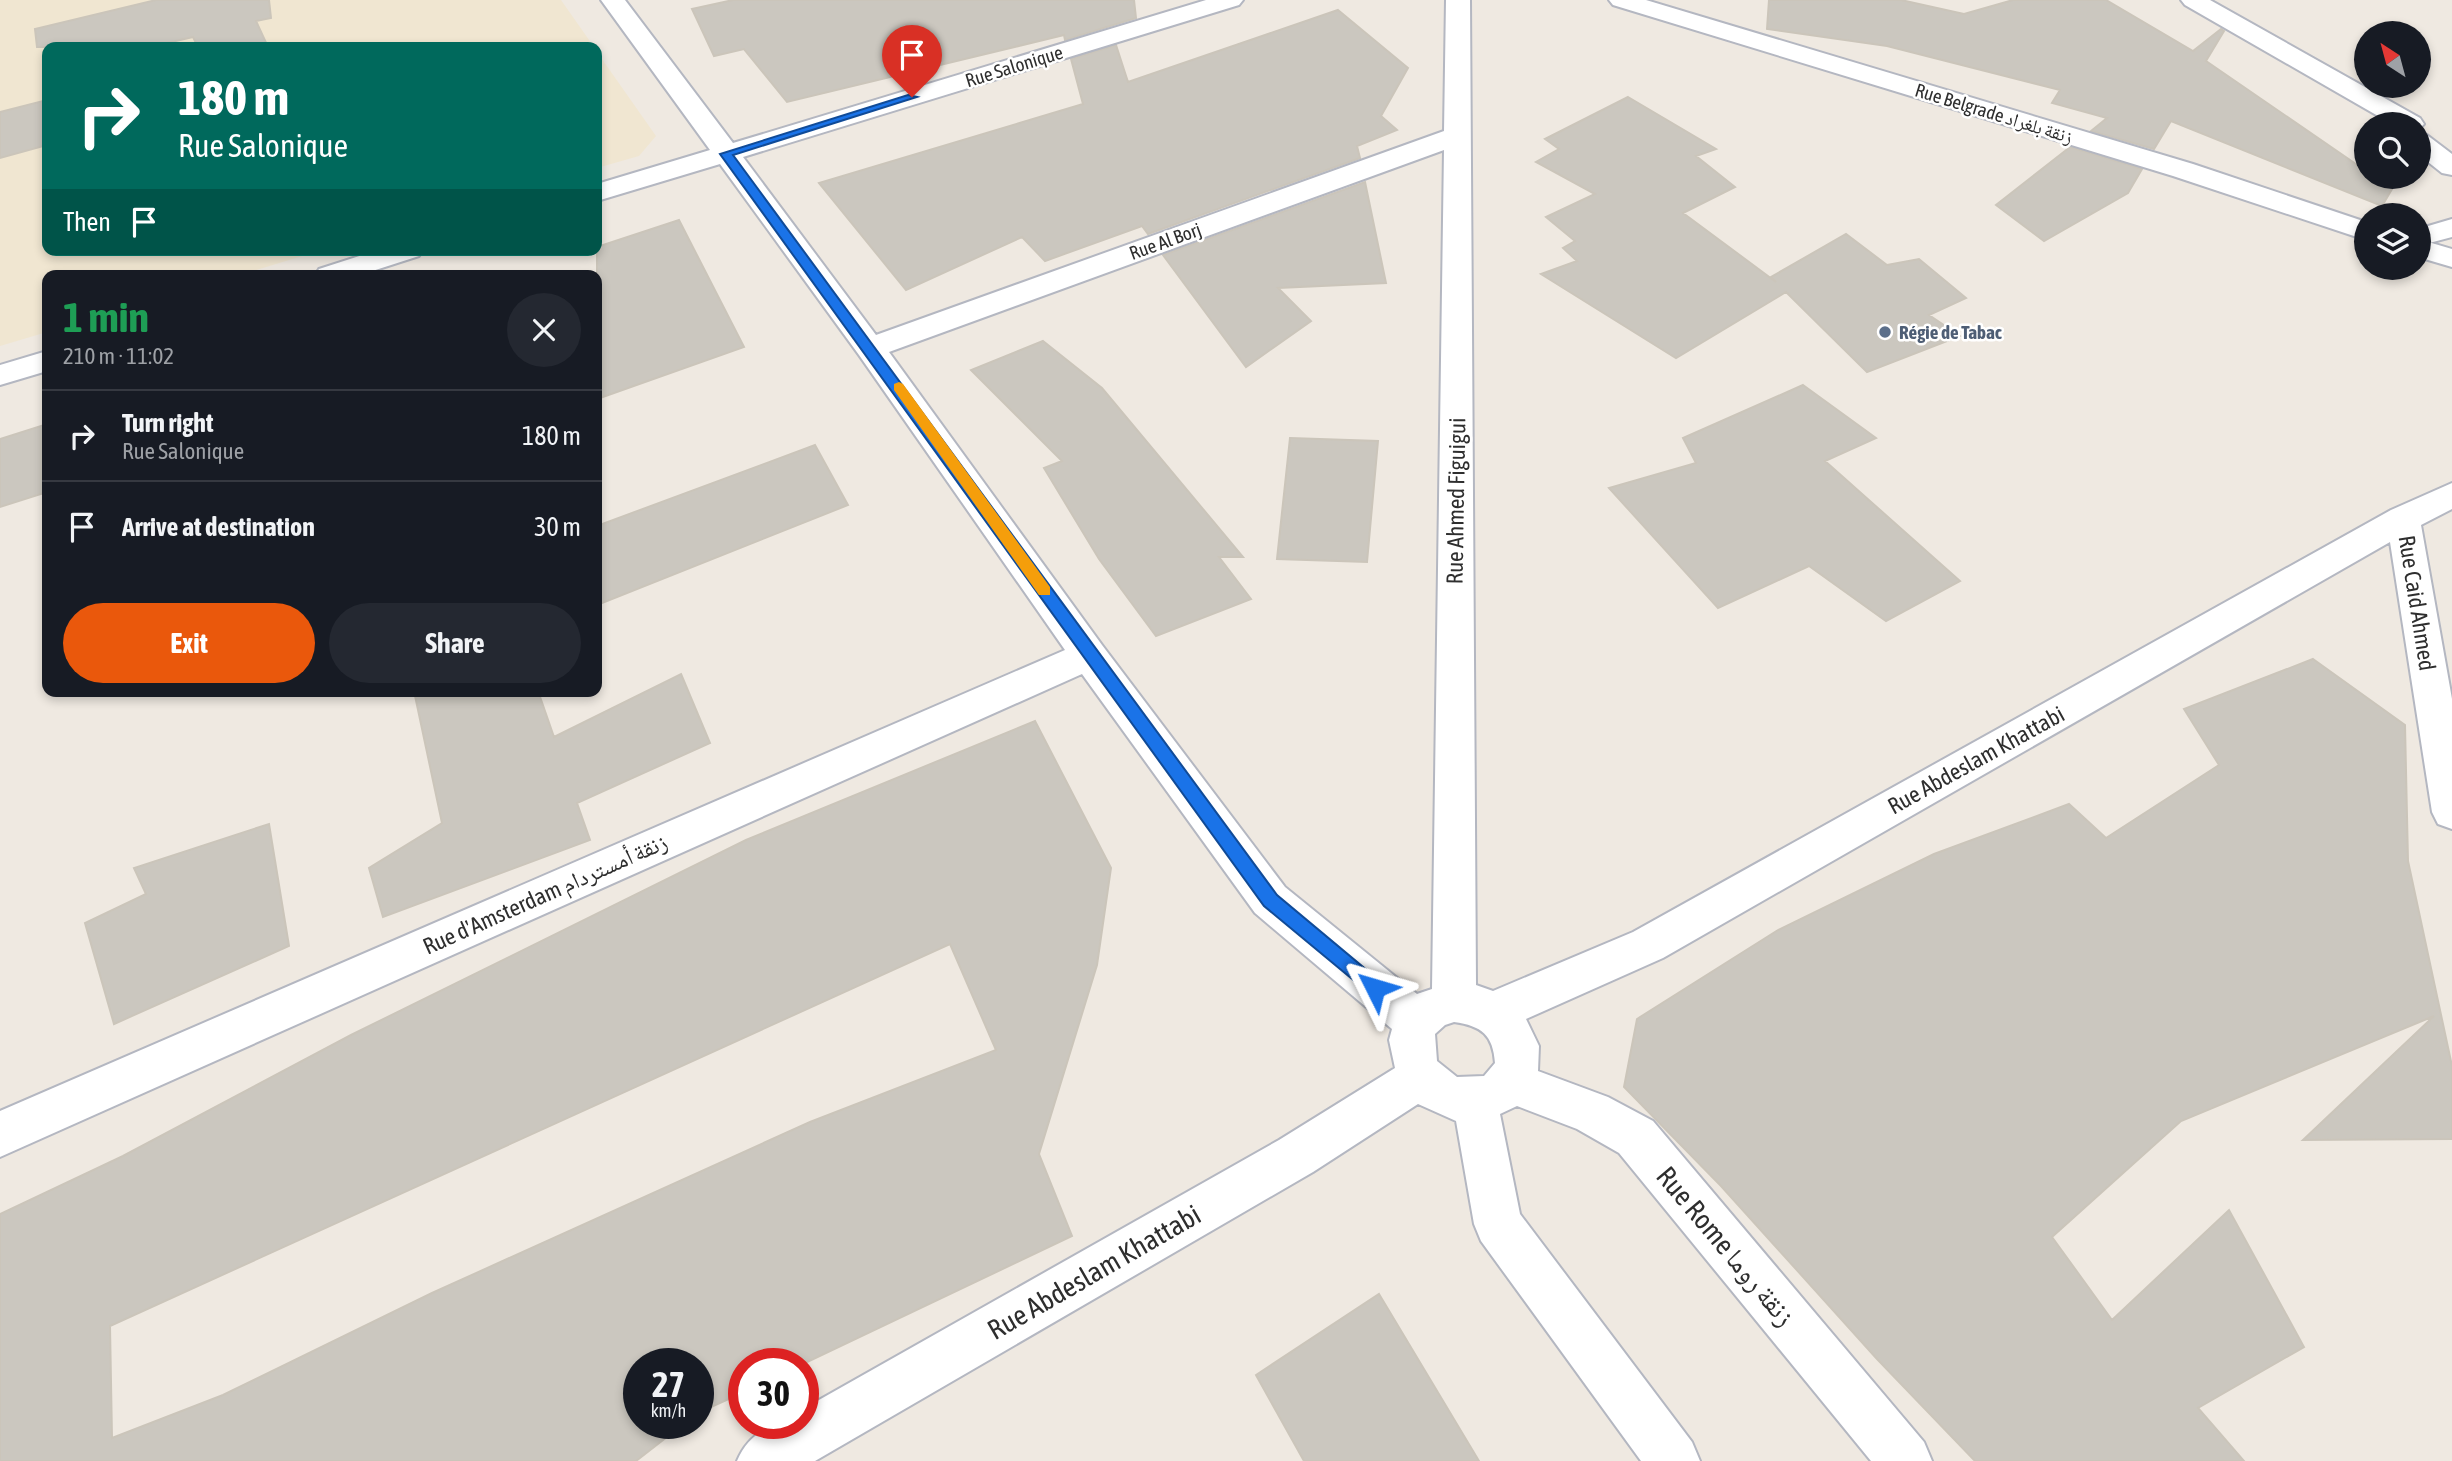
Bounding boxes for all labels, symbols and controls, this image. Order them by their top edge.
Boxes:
north arrow [2354,21,2431,98]
map controls [2354,21,2431,280]
pin [882,25,942,97]
icon: arrive [893,36,931,74]
street label: Rue Salonique [963,41,1065,91]
text: 180 m [178,69,289,125]
icon: right [63,70,154,161]
street label: Rue Belgrade زنقة بلغراد [1912,79,2075,148]
button: search [2354,112,2431,189]
text: Rue Salonique [178,127,348,164]
icon: arrive [125,203,163,241]
button: layers [2354,203,2431,280]
text: Then [63,207,111,237]
street label: Rue Al Borj [1126,218,1204,264]
text: 1 min [63,293,149,341]
button: close [507,293,581,367]
place label: Régie de Tabac [1899,321,2002,343]
marker: Régie de Tabac [1877,324,1893,340]
text: 210 m · 11:02 [63,343,174,369]
text: Turn right [122,408,213,438]
icon: right [63,417,101,455]
street label: Rue Ahmed Figuigui [1442,417,1470,585]
text: 180 m [522,421,581,451]
text: Rue Salonique [122,438,244,464]
icon: arrive [63,508,101,546]
text: Arrive at destination [122,512,315,542]
text: 30 m [534,512,581,542]
street label: Rue Caid Ahmed [2393,533,2441,673]
button: Exit [63,603,315,683]
button: Share [329,603,581,683]
street label: Rue Abdeslam Khattabi [1883,701,2069,819]
street label: Rue d'Amsterdam زنقة أمستردام [419,828,672,962]
position arrow [1338,951,1412,1025]
street label: Rue Rome زنقة روما [1650,1160,1802,1332]
street label: Rue Abdeslam Khattabi [982,1198,1206,1346]
speed limit sign: 30 [728,1348,819,1439]
text: 27 [652,1364,685,1404]
text: km/h [651,1400,686,1421]

